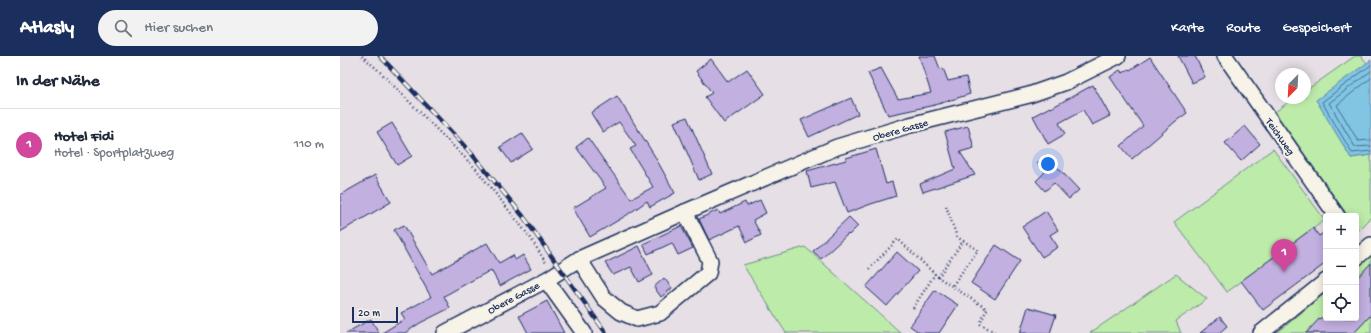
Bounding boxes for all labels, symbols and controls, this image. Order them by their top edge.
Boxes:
search box [98,10,378,46]
text: Atlasly [20,17,74,40]
icon: search [112,17,134,39]
text: Hier suchen [144,19,213,37]
text: Karte [1171,20,1204,37]
text: Route [1226,20,1260,37]
text: Gespeichert [1282,20,1351,37]
north arrow [1275,68,1311,104]
text: In der Nähe [16,72,99,92]
street label: Teichweg [1262,116,1296,158]
street label: Obere Gasse [871,117,930,145]
text: Hotel Fidi [54,128,114,146]
text: 1 [26,137,32,152]
text: 110 m [294,137,324,152]
text: Hotel · Sportplatzweg [54,146,174,161]
your location [1038,154,1058,174]
map controls [1323,213,1359,321]
button: + [1323,213,1359,249]
pin: 1 [1271,239,1297,272]
button: − [1323,249,1359,285]
street label: Obere Gasse [486,280,542,317]
button: locate [1323,285,1359,321]
scale bar [352,305,398,324]
text: 20 m [358,308,380,320]

